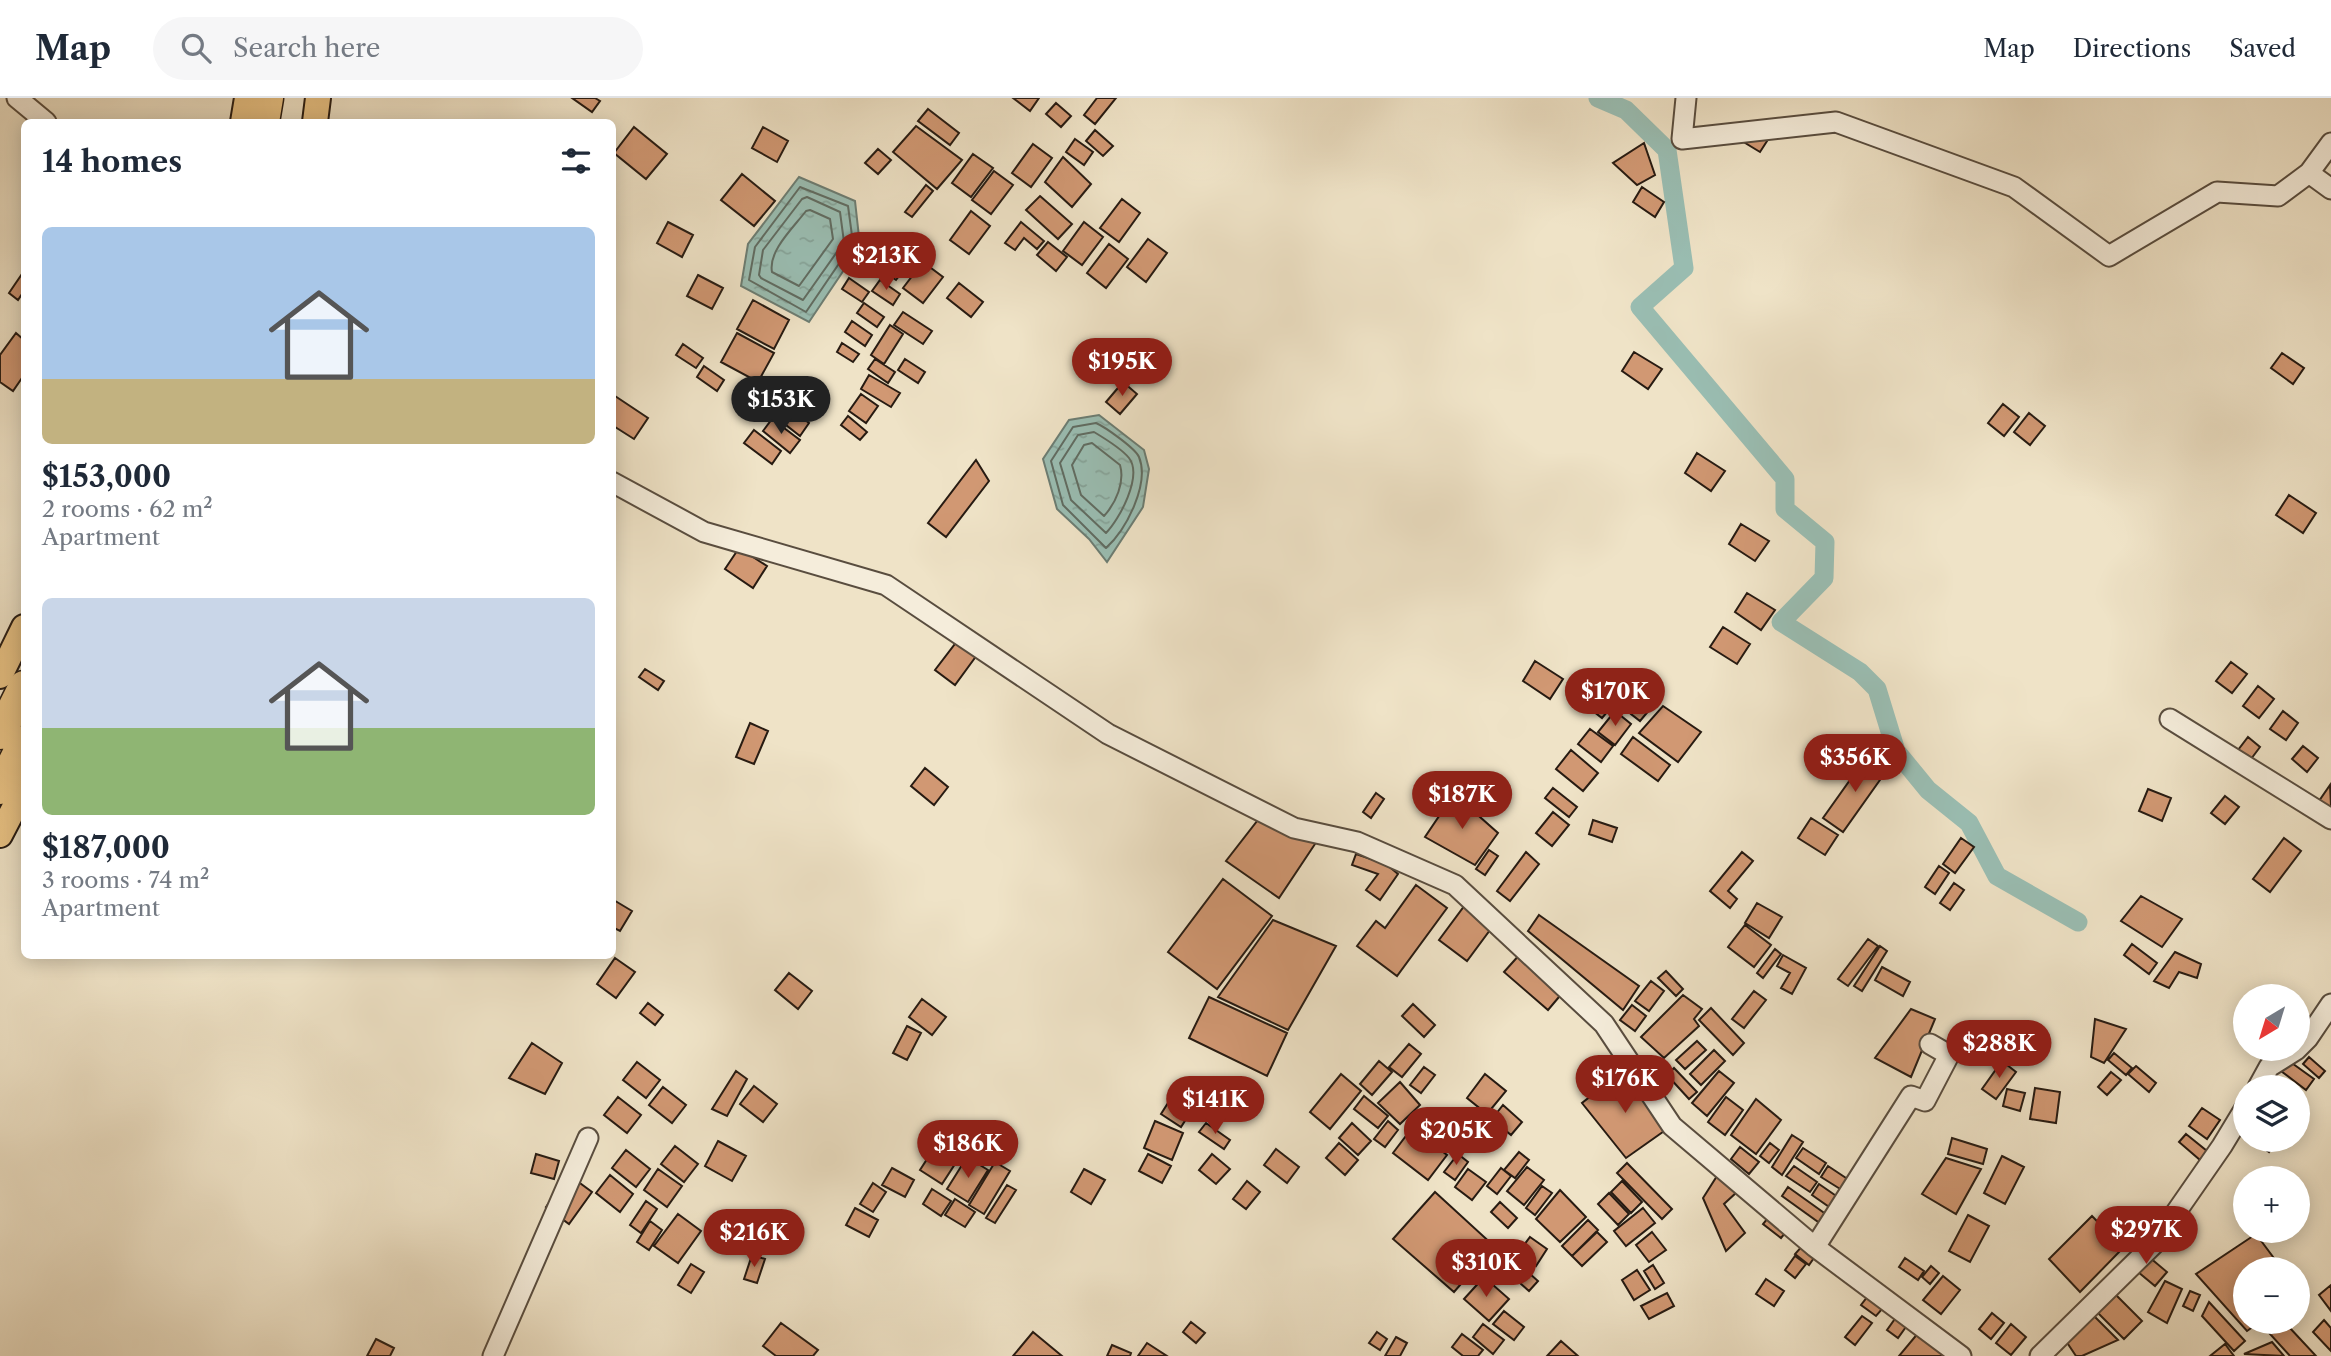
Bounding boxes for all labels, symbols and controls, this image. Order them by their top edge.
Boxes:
search box [153,17,643,80]
text: Map [35,28,111,69]
icon: search [177,29,215,67]
text: Search here [233,32,380,64]
text: Map [1983,34,2035,63]
text: Directions [2073,34,2191,63]
text: Saved [2229,34,2296,63]
icon: filters [557,142,595,180]
text: 14 homes [42,143,182,180]
pin: $213K [837,232,935,292]
text: $213K [852,241,920,269]
icon: home [256,272,382,398]
pin: $195K [1073,338,1171,398]
text: $195K [1088,347,1156,375]
pin: $153K [732,376,830,436]
text: $153K [747,385,815,413]
text: $153,000 [42,458,171,495]
text: 2 rooms · 62 m² [42,495,213,523]
text: Apartment [42,523,160,551]
icon: home [256,643,382,769]
pin: $170K [1566,668,1664,728]
text: $170K [1581,677,1649,705]
pin: $356K [1806,734,1904,794]
text: $356K [1820,743,1890,771]
pin: $187K [1413,772,1511,831]
text: $187K [1428,780,1496,808]
text: $187,000 [42,829,170,866]
text: 3 rooms · 74 m² [42,866,209,894]
text: Apartment [42,894,160,922]
north arrow [2233,984,2310,1060]
map controls [2233,984,2310,1334]
pin: $288K [1950,1020,2048,1080]
text: $288K [1962,1029,2036,1057]
pin: $176K [1576,1056,1674,1115]
text: $176K [1592,1064,1658,1092]
button: layers [2233,1075,2310,1152]
pin: $141K [1166,1076,1264,1136]
text: $141K [1182,1085,1248,1113]
pin: $205K [1407,1108,1505,1167]
text: $205K [1420,1116,1492,1144]
pin: $186K [919,1121,1017,1180]
text: $186K [933,1129,1003,1157]
button: + [2233,1166,2310,1243]
pin: $297K [2097,1206,2195,1266]
pin: $216K [705,1210,803,1269]
text: $297K [2111,1215,2181,1243]
text: $216K [720,1218,788,1246]
pin: $310K [1437,1240,1535,1299]
text: $310K [1451,1248,1521,1276]
button: − [2233,1257,2310,1334]

